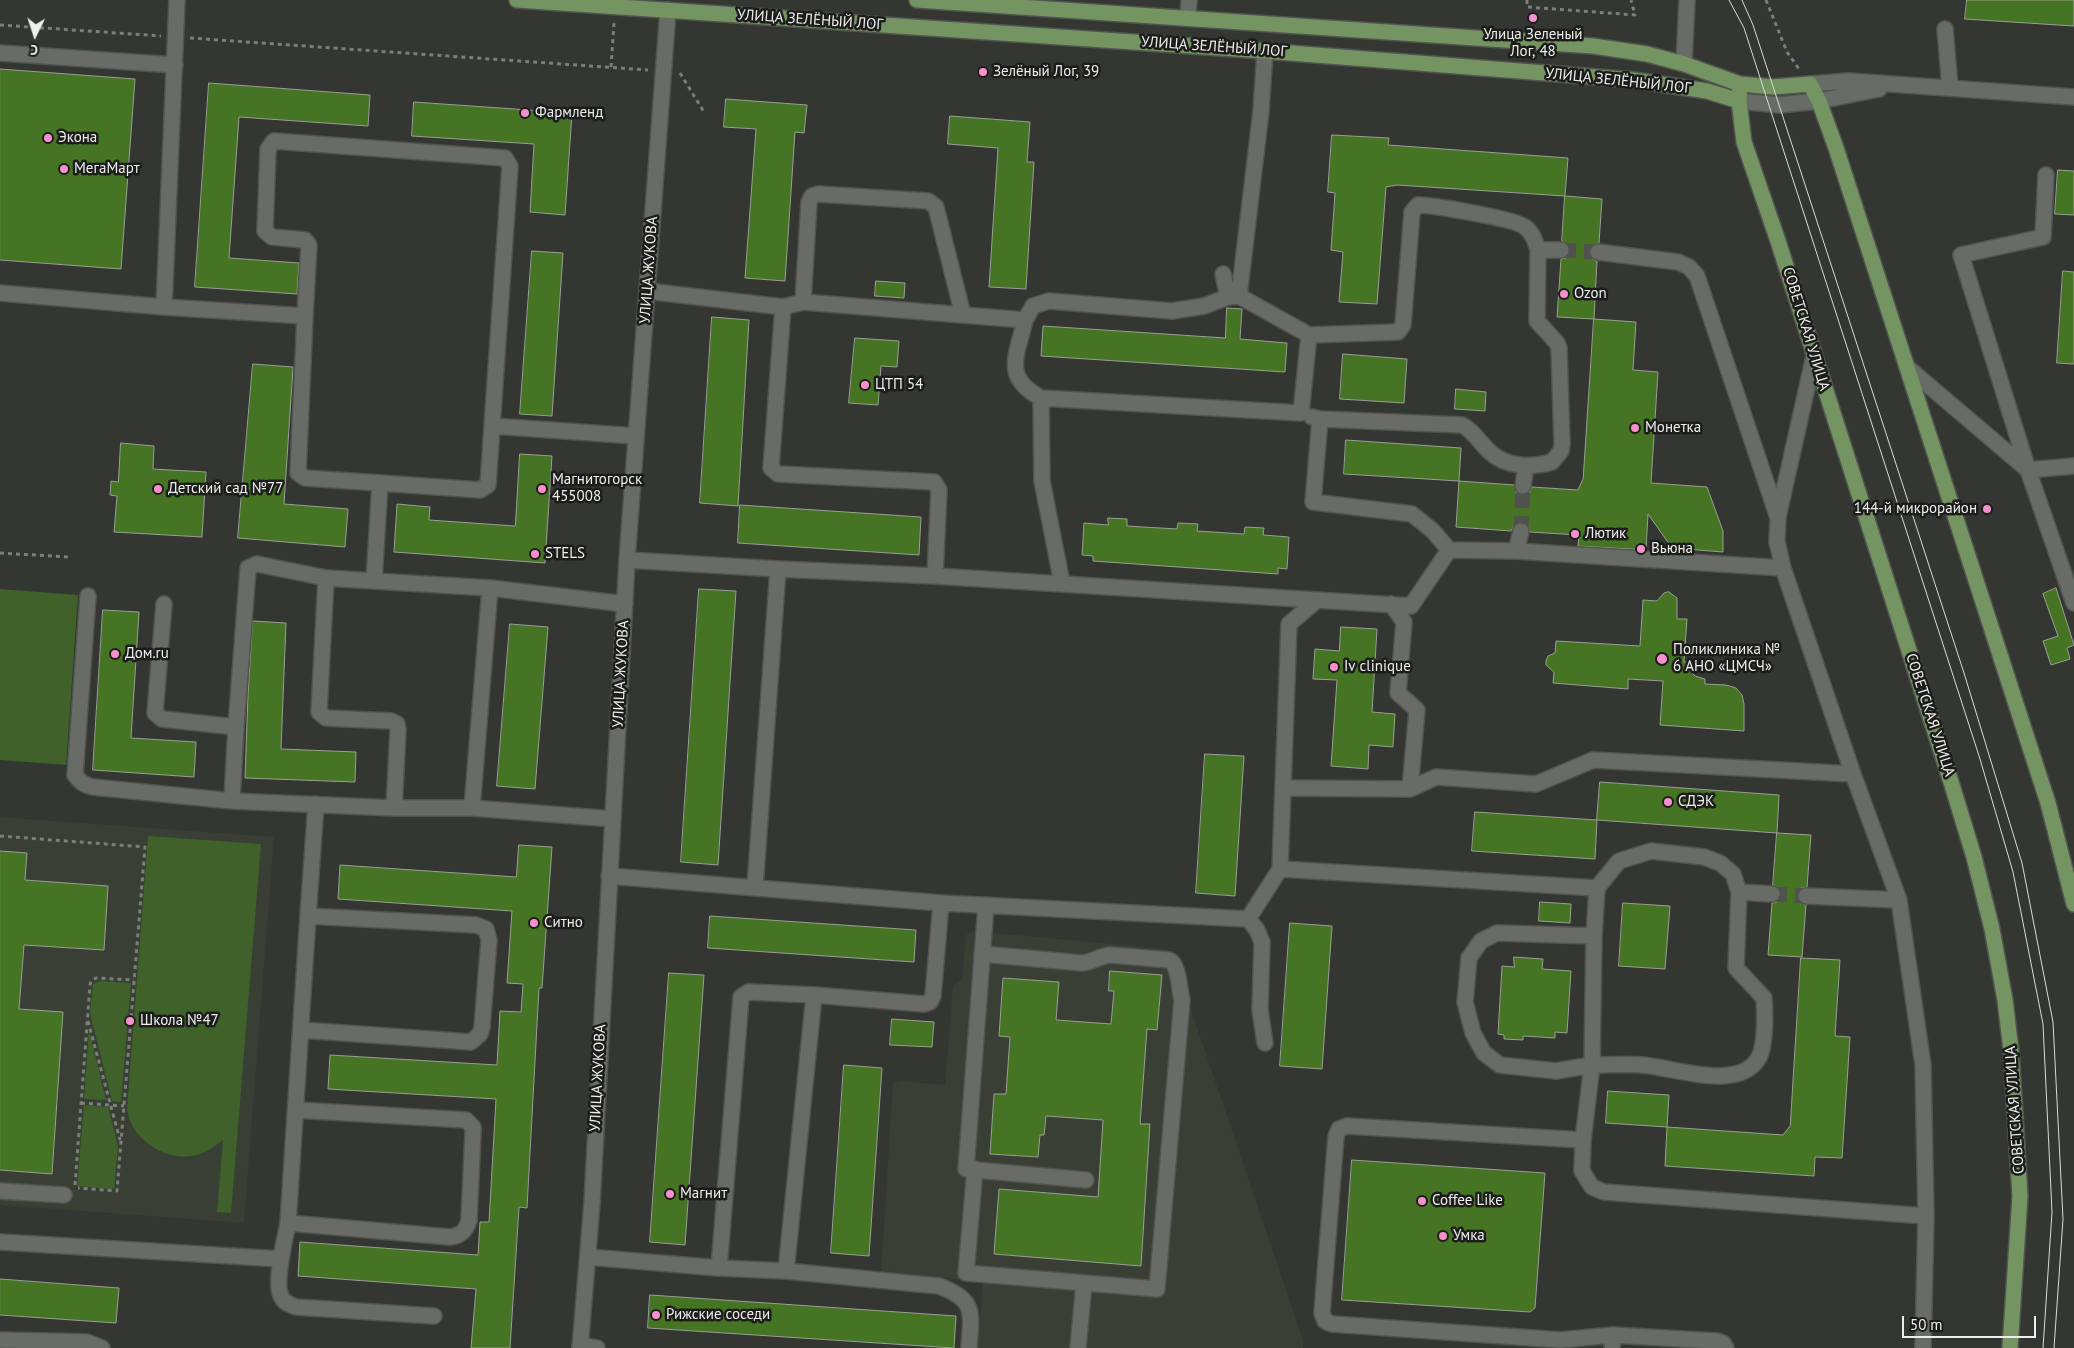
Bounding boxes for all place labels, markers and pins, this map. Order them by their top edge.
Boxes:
marker: Улица Зеленый Лог, 48 [1527,12,1539,24]
place label: Улица Зеленый Лог, 48 [1483,26,1583,61]
place label: Зелёный Лог, 39 [993,63,1099,81]
marker: Зелёный Лог, 39 [977,66,989,78]
place label: Фармленд [535,104,603,122]
marker: Фармленд [519,107,531,119]
place label: Экона [58,129,97,147]
marker: Экона [42,132,54,144]
place label: МегаМарт [74,160,140,178]
marker: МегаМарт [58,163,70,175]
place label: Ozon [1574,285,1607,303]
marker: Ozon [1558,288,1570,300]
place label: ЦТП 54 [875,376,923,394]
marker: ЦТП 54 [859,379,871,391]
place label: Монетка [1645,419,1701,437]
marker: Монетка [1629,422,1641,434]
place label: Магнитогорск 455008 [552,471,642,506]
place label: Детский сад №77 [168,480,283,498]
marker: Детский сад №77 [152,483,164,495]
marker: Магнитогорск 455008 [536,483,548,495]
place label: 144-й микрорайон [1854,500,1977,518]
marker: 144-й микрорайон [1981,503,1993,515]
place label: Лютик [1585,525,1626,543]
marker: Лютик [1569,528,1581,540]
place label: Вьюна [1651,540,1693,558]
marker: Вьюна [1635,543,1647,555]
place label: STELS [545,545,585,563]
marker: STELS [529,548,541,560]
place label: Поликлиника № 6 АНО «ЦМСЧ» [1673,641,1780,676]
place label: Дом.ru [125,645,169,663]
marker: Дом.ru [109,648,121,660]
marker: Поликлиника № 6 АНО «ЦМСЧ» [1655,652,1669,666]
place label: Iv clinique [1344,658,1411,676]
marker: Iv clinique [1328,661,1340,673]
place label: СДЭК [1678,793,1714,811]
marker: СДЭК [1662,796,1674,808]
place label: Ситно [544,914,583,932]
marker: Ситно [528,917,540,929]
place label: Школа №47 [140,1012,219,1030]
marker: Школа №47 [124,1015,136,1027]
place label: Магнит [680,1185,727,1203]
marker: Магнит [664,1188,676,1200]
place label: Coffee Like [1432,1192,1503,1210]
marker: Coffee Like [1416,1195,1428,1207]
place label: Умка [1453,1227,1485,1245]
marker: Умка [1437,1230,1449,1242]
place label: Рижские соседи [666,1306,770,1324]
marker: Рижские соседи [650,1309,662,1321]

